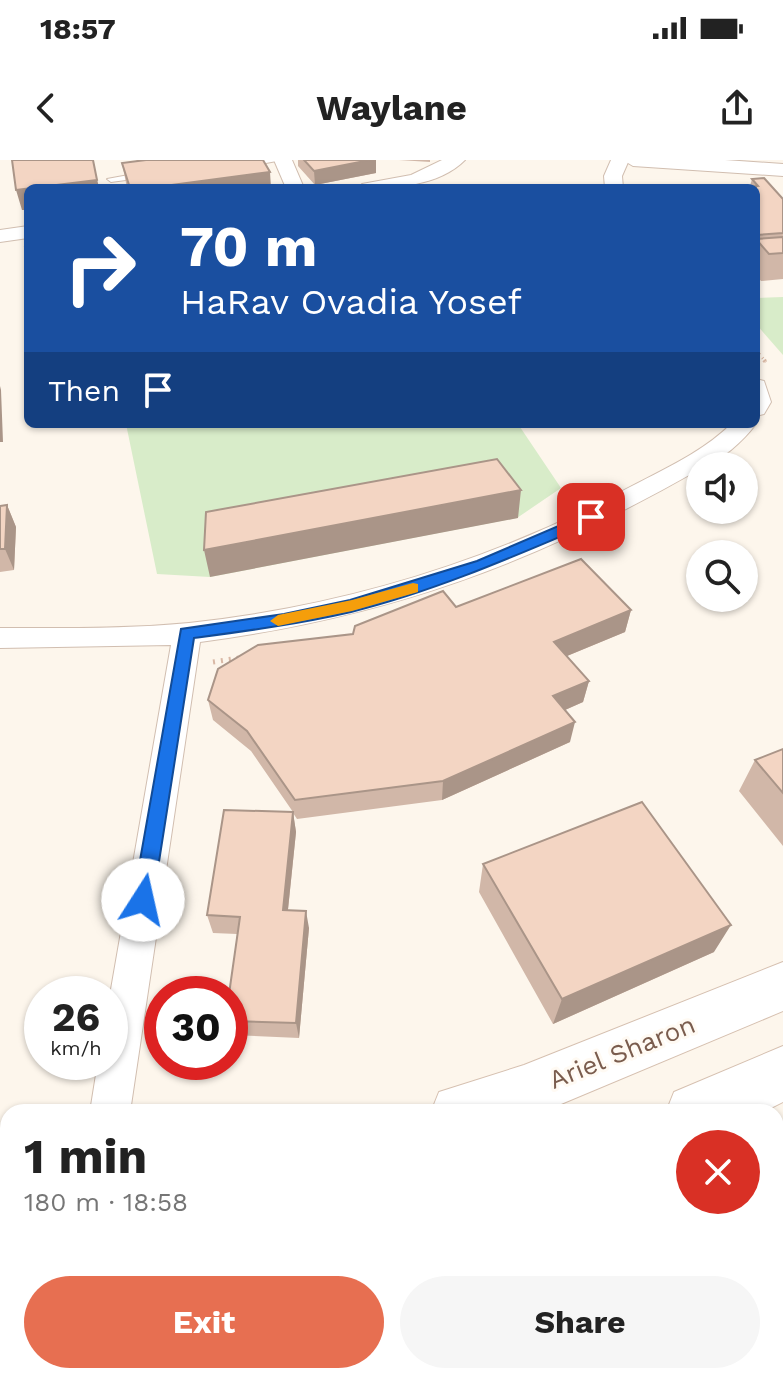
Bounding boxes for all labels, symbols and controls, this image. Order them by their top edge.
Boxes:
text: 18:57 [40,11,116,46]
icon: back [24,86,68,130]
icon: share [715,86,759,130]
text: Waylane [316,87,467,129]
text: 70 m [180,214,317,280]
icon: right [48,216,152,320]
text: HaRav Ovadia Yosef [180,281,522,323]
icon: arrive [136,368,180,412]
text: Then [48,373,120,408]
map controls [686,452,758,612]
button: sound [686,452,758,524]
pin [557,483,625,551]
icon: arrive [569,495,613,539]
button: search [686,540,758,612]
position arrow [101,858,185,942]
speed limit sign: 30 [144,976,248,1080]
text: 26 [52,994,100,1041]
street label: Ariel Sharon [545,1009,699,1095]
text: km/h [50,1036,102,1060]
text: 1 min [24,1128,147,1185]
button: close [676,1130,760,1214]
text: 180 m · 18:58 [24,1187,188,1217]
button: Exit [24,1276,384,1368]
button: Share [400,1276,760,1368]

